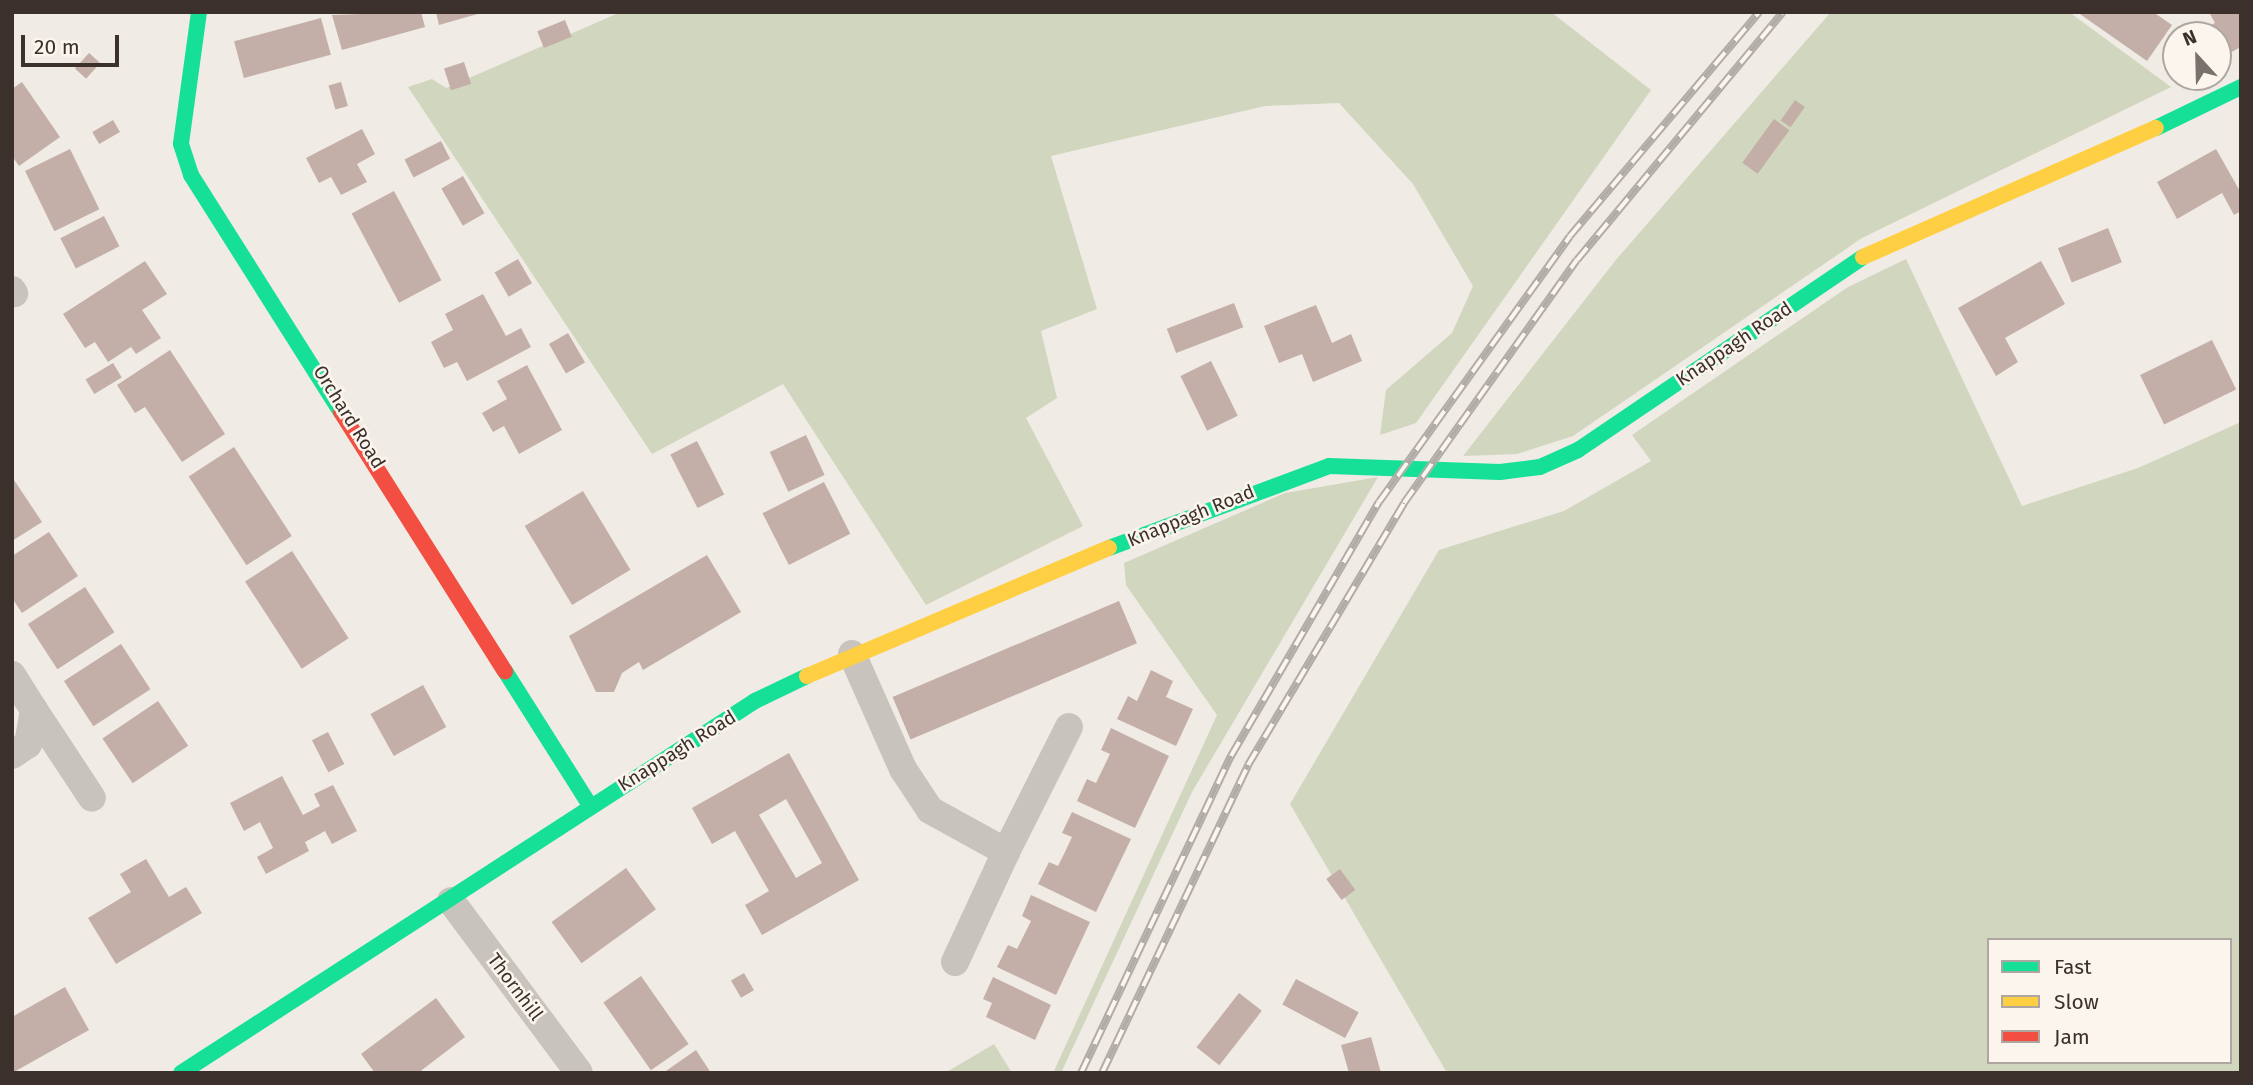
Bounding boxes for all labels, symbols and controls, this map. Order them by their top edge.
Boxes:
scale bar [24,21,122,65]
north arrow [2162,21,2232,91]
text: N [2180,25,2200,51]
text: 20 m [34,34,80,60]
street label: Knappagh Road [1672,297,1796,391]
street label: Orchard Road [308,361,390,473]
street label: Knappagh Road [1124,480,1258,552]
street label: Knappagh Road [614,706,740,796]
legend [1987,938,2232,1064]
street label: Thornhill [482,949,548,1025]
text: Fast [2054,954,2092,980]
text: Slow [2054,989,2099,1015]
text: Jam [2054,1024,2090,1050]

